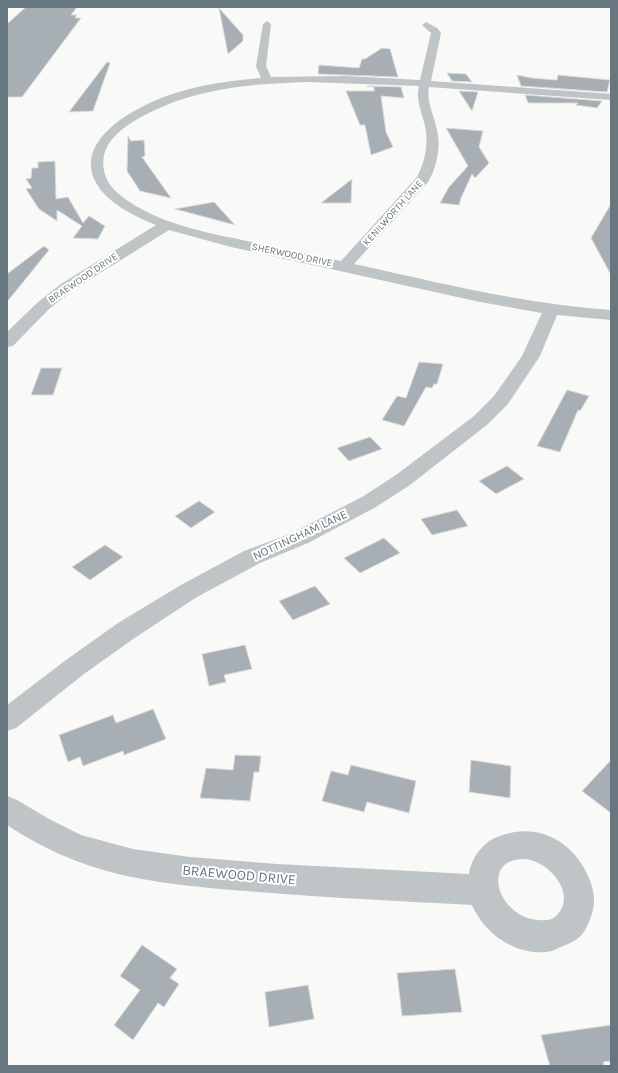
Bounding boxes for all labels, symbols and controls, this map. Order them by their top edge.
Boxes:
street label: KENILWORTH LANE [360,178,426,248]
street label: SHERWOOD DRIVE [251,241,333,269]
street label: BRAEWOOD DRIVE [46,250,120,306]
street label: NOTTINGHAM LANE [251,507,349,563]
street label: BRAEWOOD DRIVE [182,862,296,888]

